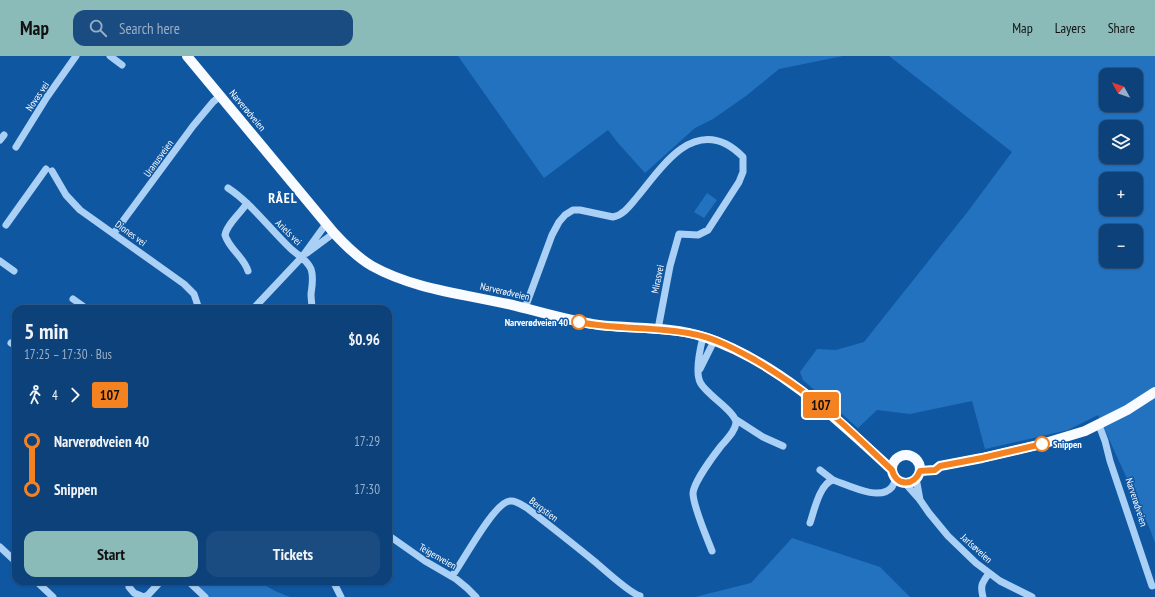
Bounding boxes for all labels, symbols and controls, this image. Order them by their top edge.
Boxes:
search box [73,10,353,46]
text: Map [20,16,49,40]
icon: search [87,17,109,39]
text: Search here [119,19,180,38]
text: Map [1012,19,1033,37]
text: Layers [1055,19,1086,37]
text: Share [1108,19,1135,37]
north arrow [1099,68,1143,112]
map controls [1099,68,1143,268]
street label: Novas vei [23,79,52,114]
street label: Narverødveien [226,87,269,134]
button: layers [1099,120,1143,164]
street label: Uranusveien [141,137,176,179]
button: + [1099,172,1143,216]
district label: RÅEL [268,189,298,207]
street label: Ariels vei [273,217,305,248]
street label: Diones vei [112,218,149,249]
button: − [1099,224,1143,268]
street label: Mirasvei [648,264,667,295]
street label: Narverødveien [479,280,531,303]
marker: Narverødveien 40 [571,314,587,330]
place label: Narverødveien 40 [505,316,568,329]
text: 5 min [24,317,68,345]
text: $0.96 [348,330,380,349]
text: 17:25 – 17:30 · Bus [24,346,112,363]
icon: walk [24,384,46,406]
icon: forward [64,384,86,406]
text: 107 [100,386,120,404]
text: 4 [52,387,58,404]
line badge: 107 [798,392,844,418]
text: 107 [811,396,831,414]
text: Narverødveien 40 [54,432,149,451]
text: 17:29 [354,433,380,450]
marker: Snippen [1034,436,1050,452]
place label: Snippen [1053,438,1082,451]
street label: Narverødveien [1123,476,1150,528]
text: Snippen [54,480,97,499]
text: 17:30 [354,481,380,498]
street label: Bergstien [527,494,561,524]
street label: Jarlsøveien [958,530,995,566]
button: Start [24,531,198,577]
button: Tickets [206,531,380,577]
street label: Teigenveien [417,540,459,572]

